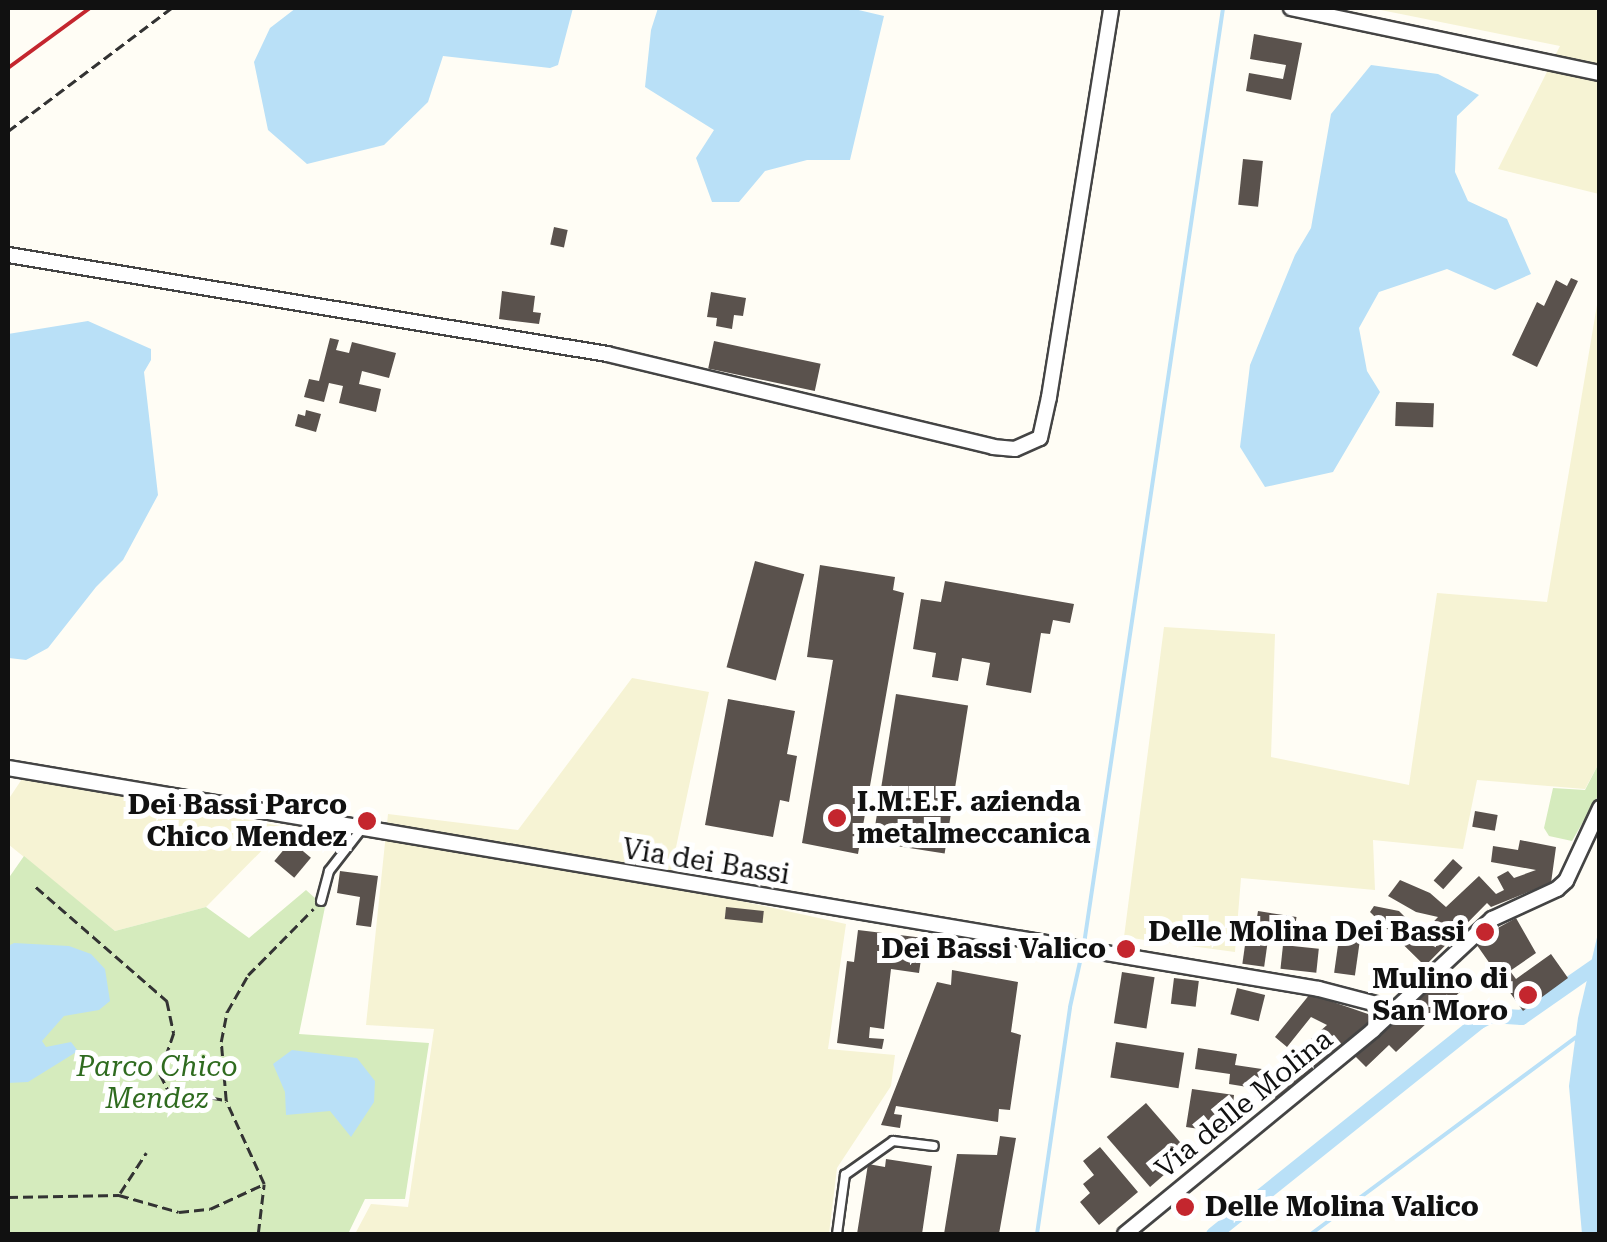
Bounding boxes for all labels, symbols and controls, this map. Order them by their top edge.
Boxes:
place label: I.M.E.F. azienda metalmeccanica [857,785,1090,851]
place label: Dei Bassi Parco Chico Mendez [128,788,347,854]
marker: I.M.E.F. azienda metalmeccanica [826,807,848,829]
marker: Dei Bassi Parco Chico Mendez [356,810,378,832]
street label: Via dei Bassi [620,832,792,892]
place label: Delle Molina Dei Bassi [1148,915,1465,949]
marker: Delle Molina Dei Bassi [1474,921,1496,943]
place label: Dei Bassi Valico [881,932,1106,966]
marker: Dei Bassi Valico [1115,938,1137,960]
place label: Mulino di San Moro [1372,962,1508,1028]
marker: Mulino di San Moro [1517,984,1539,1006]
street label: Via delle Molina [1149,1022,1339,1186]
park label: Parco Chico Mendez [76,1050,238,1116]
place label: Delle Molina Valico [1205,1190,1479,1224]
marker: Delle Molina Valico [1174,1196,1196,1218]

